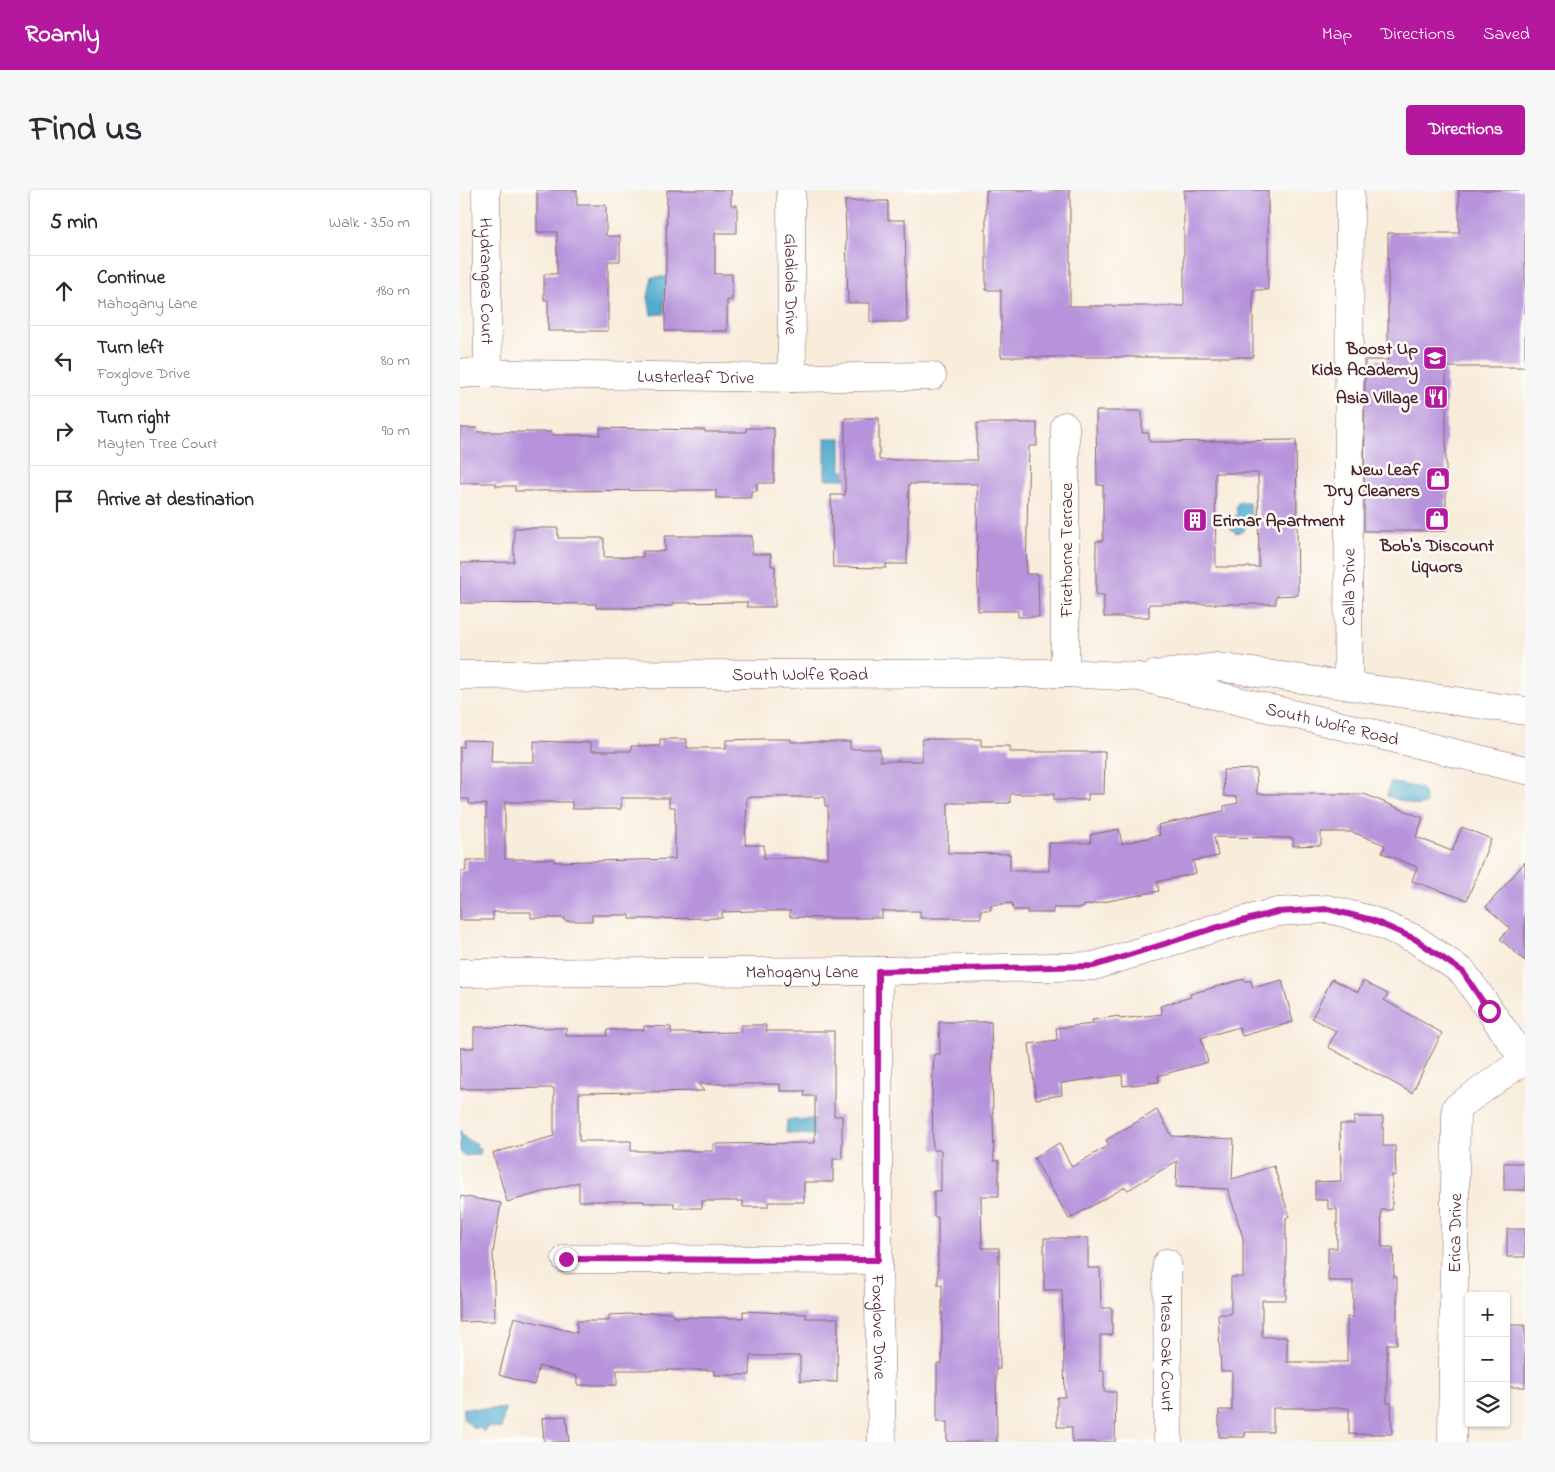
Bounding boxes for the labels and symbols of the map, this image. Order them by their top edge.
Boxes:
street label: Hydrangea Court [471,217,499,345]
street label: Gladiola Drive [776,233,803,336]
place label: Boost Up Kids Academy [1311,337,1418,385]
school or university icon: Boost Up Kids Academy [1422,345,1448,371]
street label: Lusterleaf Drive [637,365,756,392]
restaurant icon: Asia Village [1423,384,1449,410]
place label: Asia Village [1336,386,1419,413]
place label: New Leaf Dry Cleaners [1323,458,1421,506]
shop icon: New Leaf Dry Cleaners [1425,466,1451,492]
street label: Firethorne Terrace [1055,482,1081,618]
shop icon: Bob's Discount Liquors [1424,506,1450,532]
building icon: Erimar Apartment [1182,507,1208,533]
place label: Erimar Apartment [1212,509,1346,535]
place label: Bob's Discount Liquors [1379,534,1495,581]
street label: Calla Drive [1337,547,1364,626]
street label: South Wolfe Road [732,663,868,689]
street label: South Wolfe Road [1263,697,1401,754]
street label: Mahogany Lane [745,960,860,987]
route start [1478,1000,1501,1023]
street label: Erica Drive [1443,1192,1470,1273]
route end [555,1248,578,1271]
street label: Foxglove Drive [863,1273,892,1381]
street label: Mesa Oak Court [1152,1294,1179,1412]

